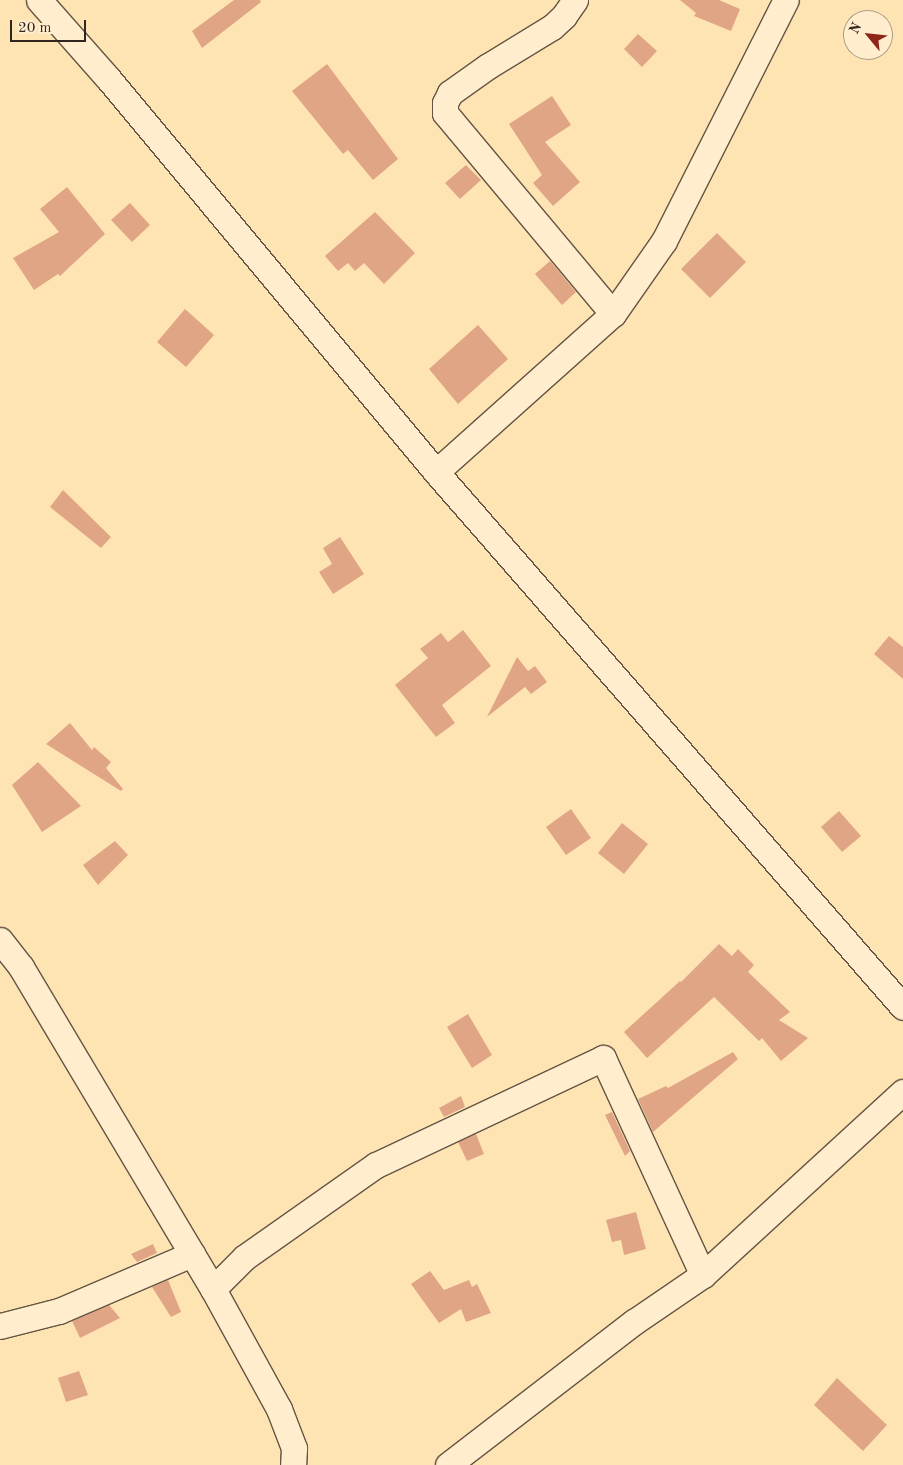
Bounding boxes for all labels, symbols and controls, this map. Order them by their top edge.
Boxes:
scale bar [12,10,89,42]
north arrow [843,10,893,60]
text: N [847,20,864,36]
text: 20 m [18,21,52,36]

